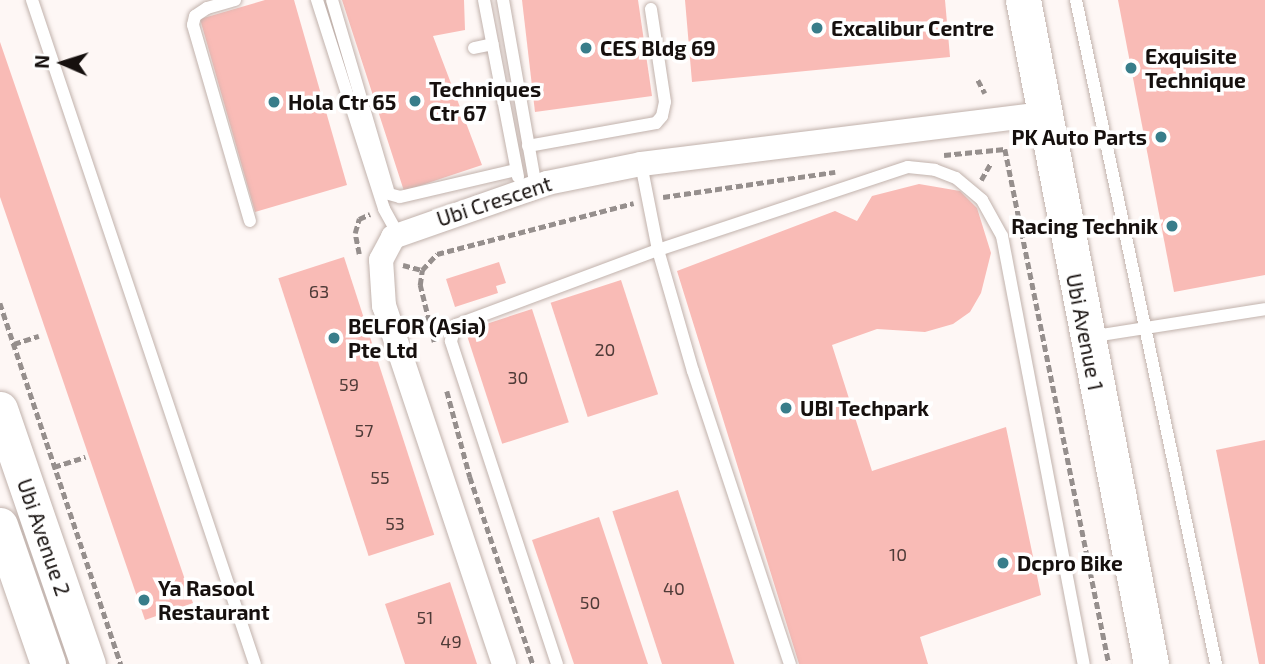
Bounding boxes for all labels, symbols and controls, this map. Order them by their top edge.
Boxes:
place label: Excalibur Centre [831,15,995,41]
marker: Excalibur Centre [809,20,825,36]
north arrow [28,28,98,98]
place label: CES Bldg 69 [600,35,716,61]
marker: CES Bldg 69 [578,40,594,56]
place label: Exquisite Technique [1145,43,1246,93]
text: N [30,54,53,69]
marker: Exquisite Technique [1123,60,1139,76]
place label: Techniques Ctr 67 [429,76,541,126]
place label: Hola Ctr 65 [288,89,397,115]
marker: Techniques Ctr 67 [407,93,423,109]
marker: Hola Ctr 65 [266,94,282,110]
place label: PK Auto Parts [1011,124,1147,150]
marker: PK Auto Parts [1153,129,1169,145]
street label: Ubi Crescent [433,171,555,231]
place label: Racing Technik [1011,213,1158,239]
marker: Racing Technik [1164,218,1180,234]
street label: Ubi Avenue 1 [1061,271,1109,393]
house number: 63 [309,280,329,302]
place label: BELFOR (Asia) Pte Ltd [348,313,486,363]
marker: BELFOR (Asia) Pte Ltd [326,330,342,346]
house number: 20 [595,338,615,360]
house number: 30 [508,366,528,388]
house number: 59 [339,373,359,395]
place label: UBI Techpark [800,395,929,421]
marker: UBI Techpark [778,400,794,416]
house number: 57 [355,419,373,441]
house number: 55 [370,466,390,488]
street label: Ubi Avenue 2 [12,475,76,599]
house number: 53 [385,512,405,534]
house number: 10 [889,543,907,565]
place label: Dcpro Bike [1017,550,1123,576]
marker: Dcpro Bike [995,555,1011,571]
place label: Ya Rasool Restaurant [158,575,270,625]
house number: 40 [663,577,685,599]
house number: 50 [580,591,600,613]
marker: Ya Rasool Restaurant [136,592,152,608]
house number: 51 [417,606,433,628]
house number: 49 [440,630,462,652]

